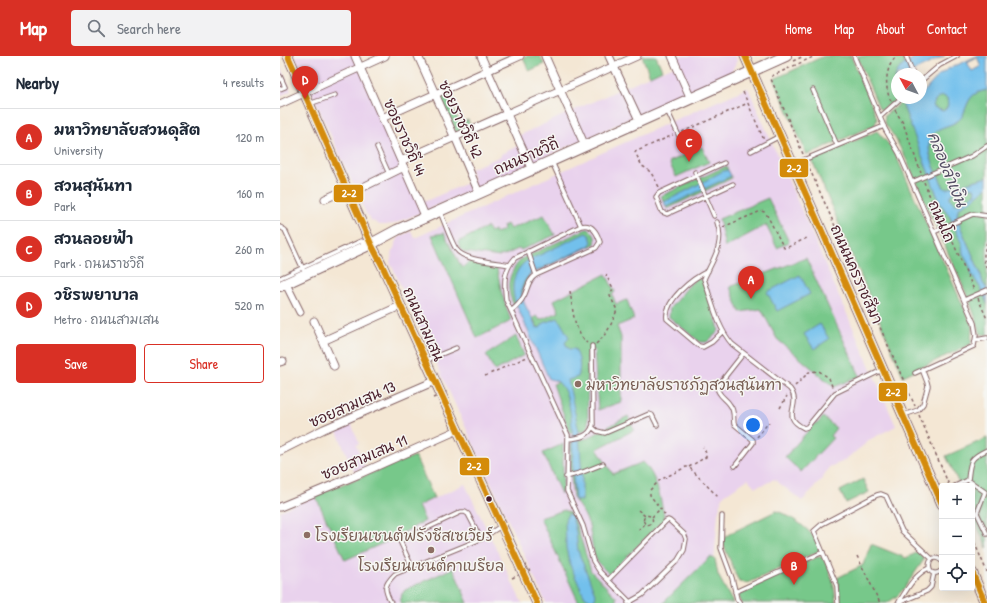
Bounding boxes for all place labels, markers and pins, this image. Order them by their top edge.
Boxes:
pin: D [292,66,318,99]
pin: C [676,129,702,162]
pin: A [738,266,764,299]
place label: มหาวิทยาลัยราชภัฏสวนสุนันทา [586,374,782,396]
marker: มหาวิทยาลัยราชภัฏสวนสุนันทา [573,379,583,389]
unlabelled marker [484,494,494,504]
place label: โรงเรียนเซนต์ฟรังซีสเซเวียร์ [315,525,494,546]
marker: โรงเรียนเซนต์ฟรังซีสเซเวียร์ [302,530,312,540]
marker: โรงเรียนเซนต์คาเบรียล [426,545,436,555]
pin: B [781,552,807,585]
place label: โรงเรียนเซนต์คาเบรียล [358,555,504,576]

